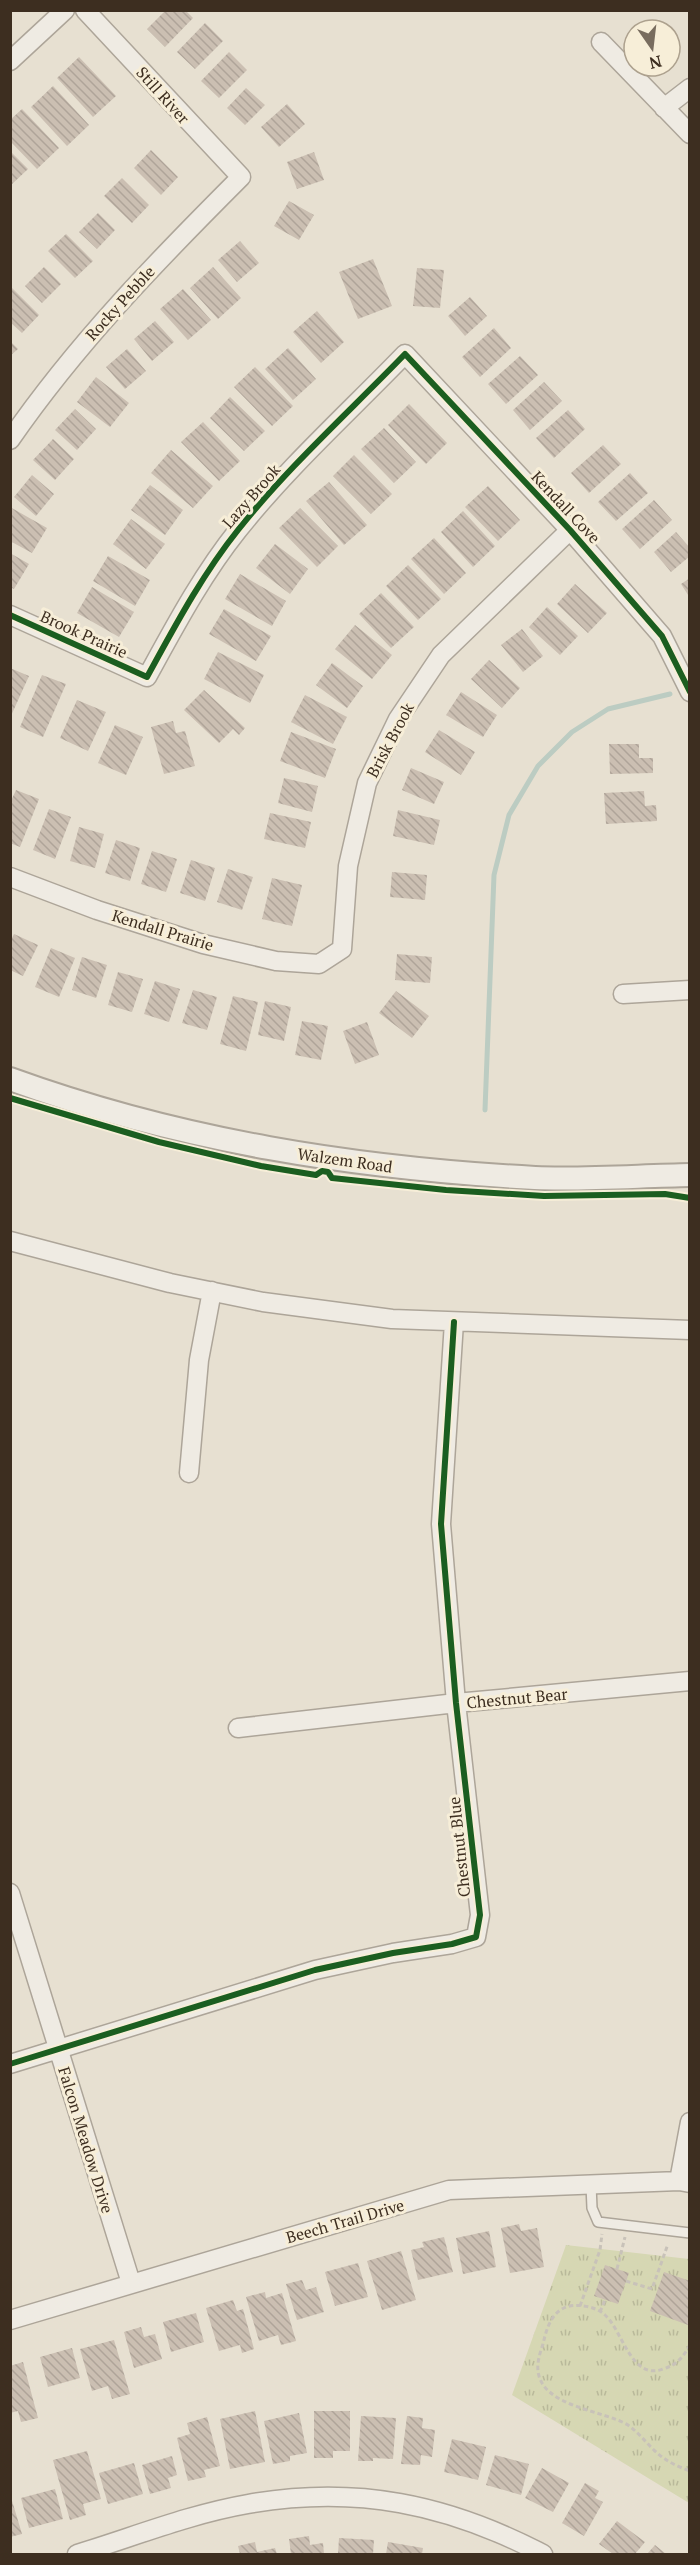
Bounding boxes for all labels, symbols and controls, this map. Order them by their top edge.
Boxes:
north arrow [622,18,682,78]
text: N [647,50,664,75]
street label: Still River [131,62,195,129]
street label: Rocky Pebble [80,261,160,345]
street label: Lazy Brook [217,459,286,533]
street label: Kendall Cove [527,466,605,548]
street label: Brook Prairie [37,605,131,663]
street label: Brisk Brook [361,698,419,781]
street label: Kendall Prairie [109,904,217,956]
street label: Walzem Road [296,1142,394,1178]
street label: Chestnut Bear [466,1683,569,1713]
street label: Chestnut Blue [443,1796,475,1898]
street label: Falcon Meadow Drive [53,2064,119,2216]
street label: Beech Trail Drive [283,2194,407,2248]

